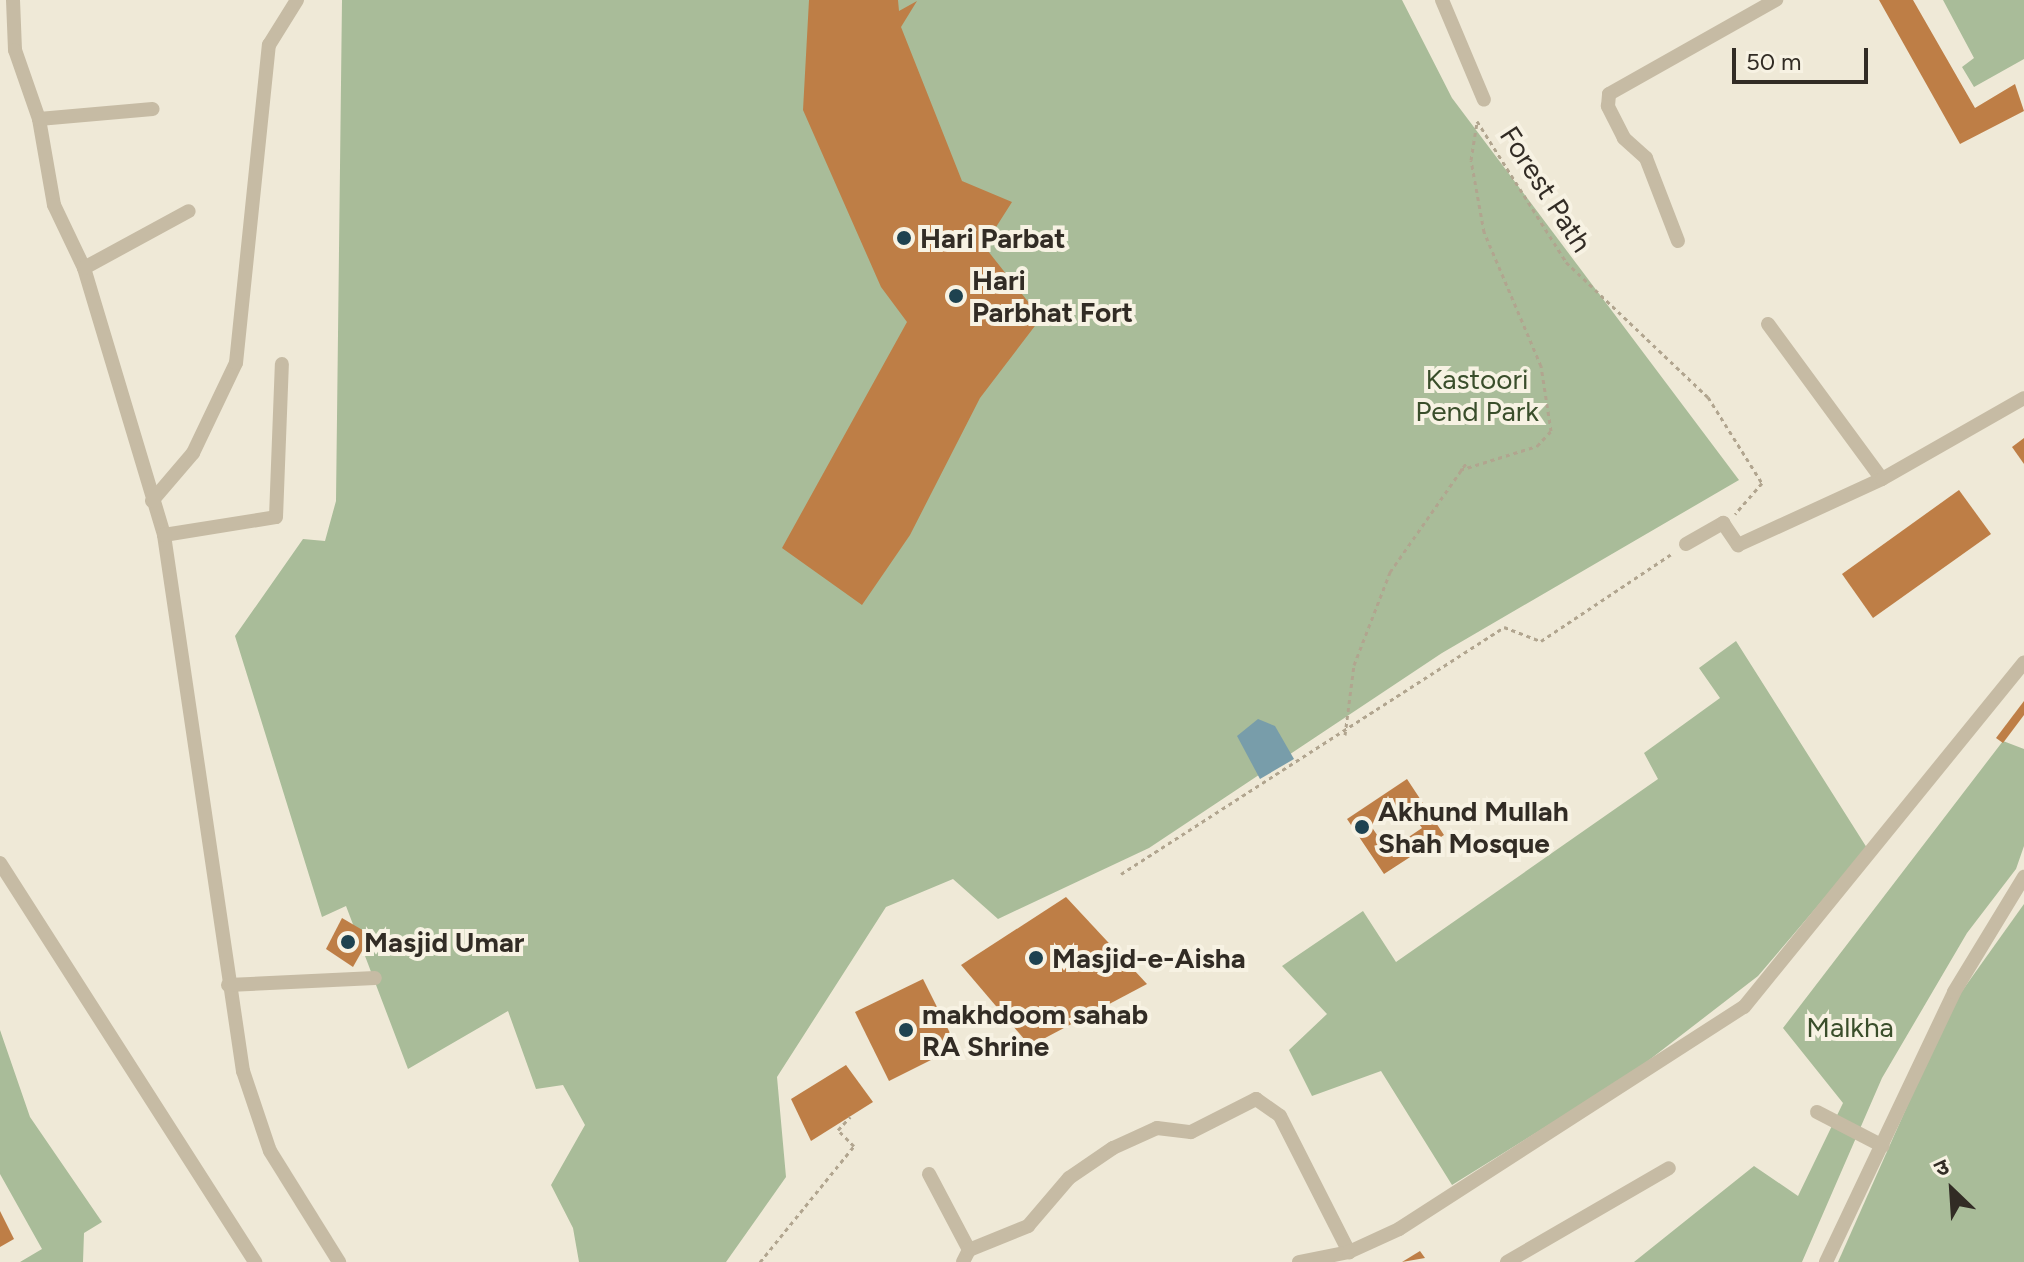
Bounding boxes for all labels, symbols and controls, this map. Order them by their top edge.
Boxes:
scale bar [1736,32,1872,82]
text: 50 m [1746,47,1802,76]
street label: Forest Path [1493,120,1599,258]
place label: Hari Parbat [920,221,1066,255]
marker: Hari Parbat [895,229,913,247]
place label: Hari Parbhat Fort [972,263,1133,329]
marker: Hari Parbhat Fort [947,287,965,305]
park label: Kastoori Pend Park [1415,362,1539,428]
place label: Akhund Mullah Shah Mosque [1378,794,1569,860]
marker: Akhund Mullah Shah Mosque [1353,818,1371,836]
place label: Masjid Umar [364,925,524,959]
marker: Masjid Umar [339,933,357,951]
place label: Masjid-e-Aisha [1052,941,1246,975]
marker: Masjid-e-Aisha [1027,949,1045,967]
place label: makhdoom sahab RA Shrine [922,997,1148,1063]
park label: Malkha [1806,1010,1894,1044]
marker: makhdoom sahab RA Shrine [897,1021,915,1039]
north arrow [1912,1150,1992,1230]
text: उ [1930,1153,1953,1183]

